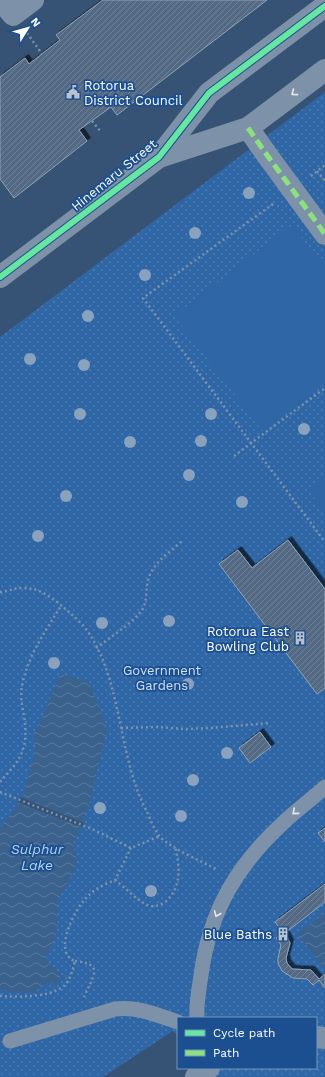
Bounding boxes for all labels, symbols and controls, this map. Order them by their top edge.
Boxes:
north arrow [8,8,48,48]
text: N [28,15,43,29]
place label: Rotorua District Council [84,78,183,108]
public building icon: Rotorua District Council [65,84,81,100]
one-way arrow [291,88,298,95]
street label: Hinemaru Street [68,136,160,214]
place label: Rotorua East Bowling Club [206,624,290,654]
building icon: Rotorua East Bowling Club [292,630,308,646]
park label: Government Gardens [123,663,202,693]
one-way arrow [293,808,300,815]
water label: Sulphur Lake [11,841,64,873]
one-way arrow [214,910,222,918]
building icon: Blue Baths [275,926,291,942]
place label: Blue Baths [204,927,272,942]
legend [177,1017,317,1069]
text: Cycle path [213,1026,275,1040]
text: Path [213,1046,239,1060]

